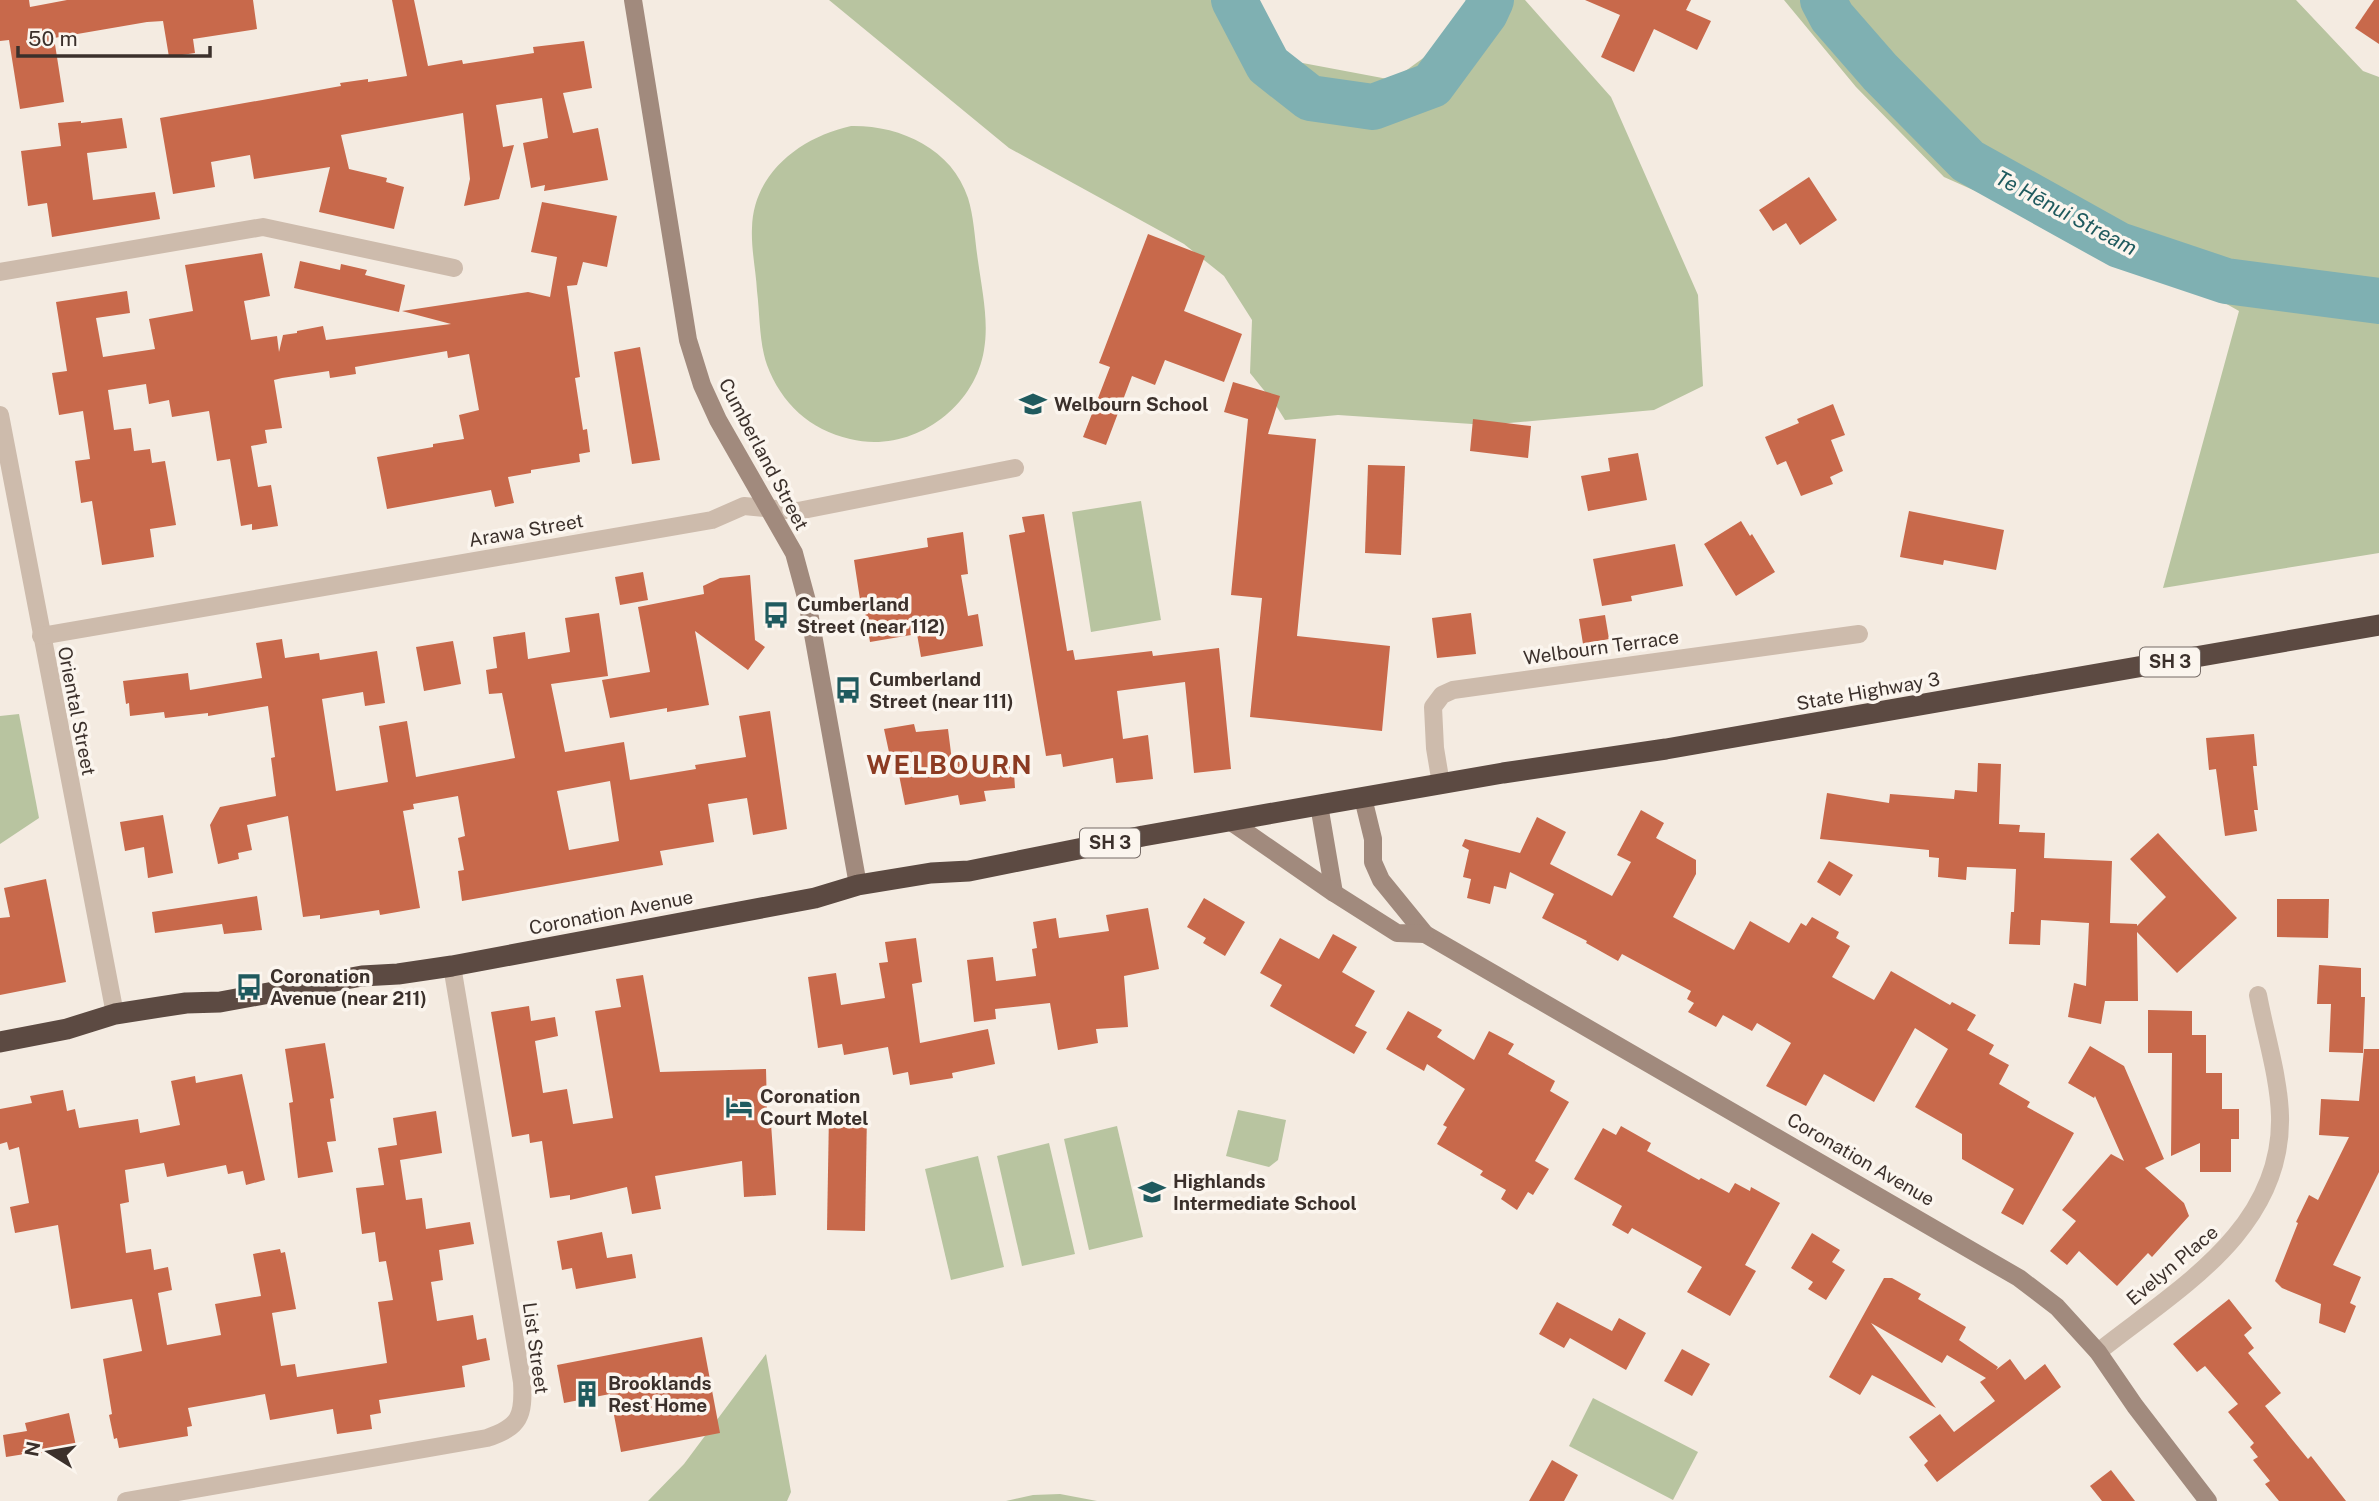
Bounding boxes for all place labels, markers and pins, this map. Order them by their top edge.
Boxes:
school or university icon: Welbourn School [1018,389,1048,419]
place label: Welbourn School [1054,393,1208,415]
place label: Cumberland Street (near 112) [797,593,945,637]
bus stop icon: Cumberland Street (near 112) [761,600,791,630]
place label: Cumberland Street (near 111) [869,668,1014,712]
bus stop icon: Cumberland Street (near 111) [833,675,863,705]
place label: Coronation Avenue (near 211) [270,965,427,1009]
bus stop icon: Coronation Avenue (near 211) [234,972,264,1002]
place label: Coronation Court Motel [760,1085,868,1129]
hotel icon: Coronation Court Motel [724,1092,754,1122]
place label: Highlands Intermediate School [1173,1170,1357,1214]
school or university icon: Highlands Intermediate School [1137,1177,1167,1207]
place label: Brooklands Rest Home [608,1372,711,1416]
building icon: Brooklands Rest Home [572,1379,602,1409]

